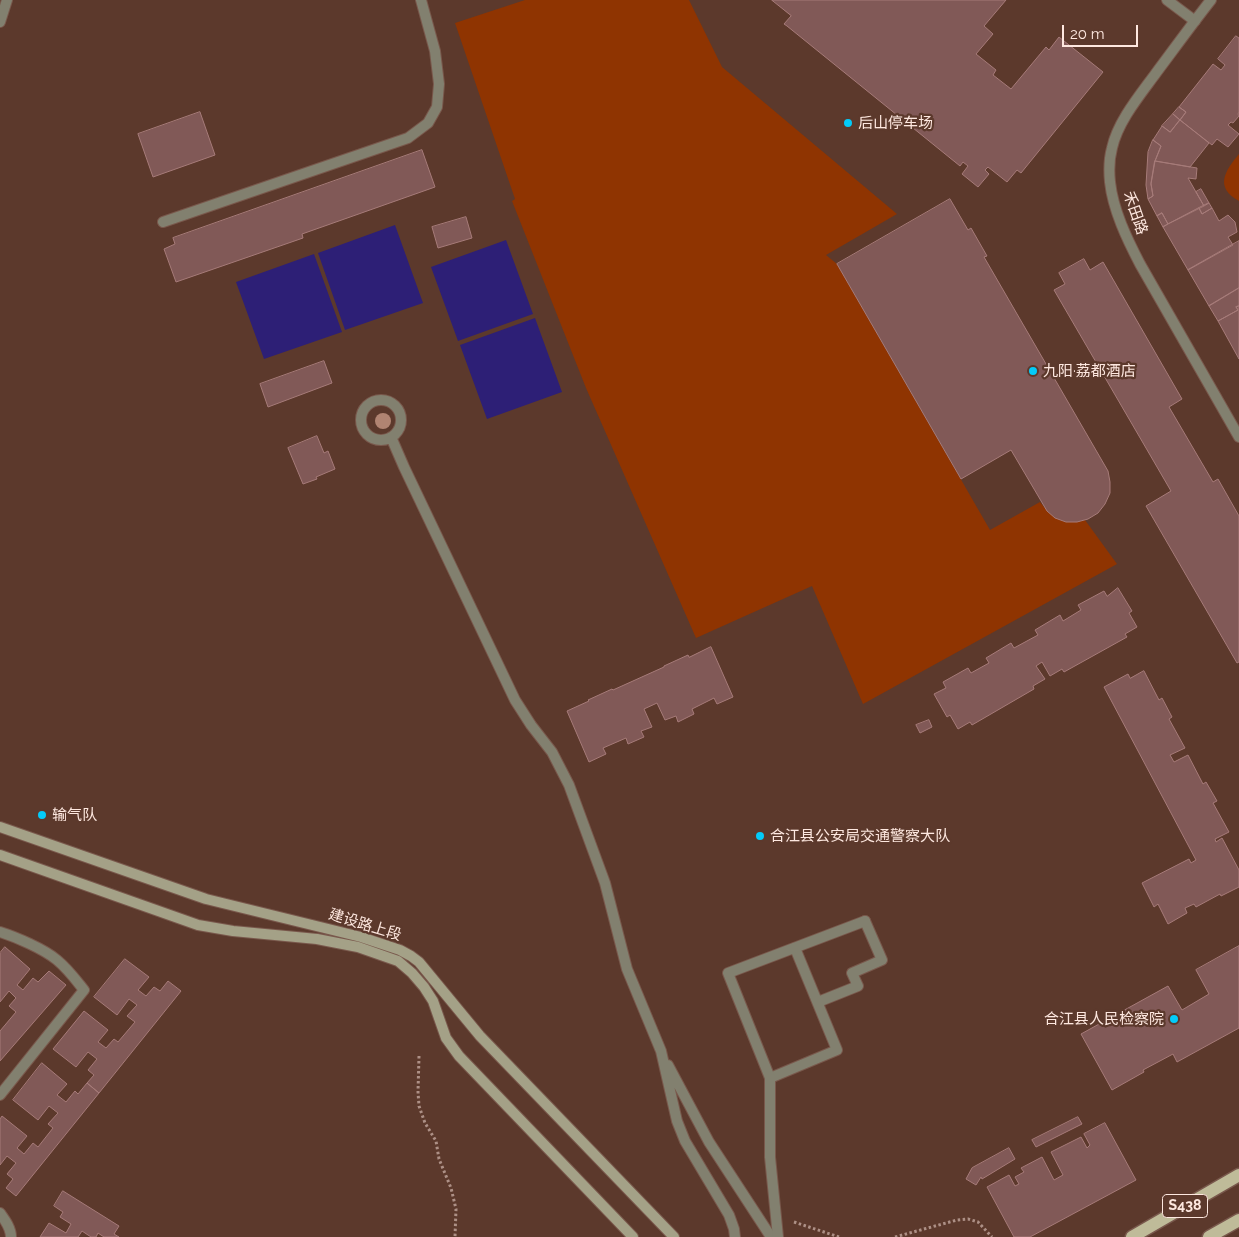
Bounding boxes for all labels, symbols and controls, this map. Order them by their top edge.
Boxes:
scale bar [1064,15,1140,47]
text: 20 m [1070,25,1105,43]
place label: 后山停车场 [858,114,933,132]
marker: 后山停车场 [842,117,854,129]
street label: 禾田路 [1119,189,1151,237]
place label: 九阳·荔都酒店 [1043,362,1136,380]
marker: 九阳·荔都酒店 [1027,365,1039,377]
place label: 输气队 [52,806,97,824]
marker: 输气队 [36,809,48,821]
place label: 合江县公安局交通警察大队 [770,827,950,845]
marker: 合江县公安局交通警察大队 [754,830,766,842]
street label: 建设路上段 [327,905,403,945]
place label: 合江县人民检察院 [1044,1010,1164,1028]
marker: 合江县人民检察院 [1168,1013,1180,1025]
road number: S438 [1162,1194,1208,1218]

